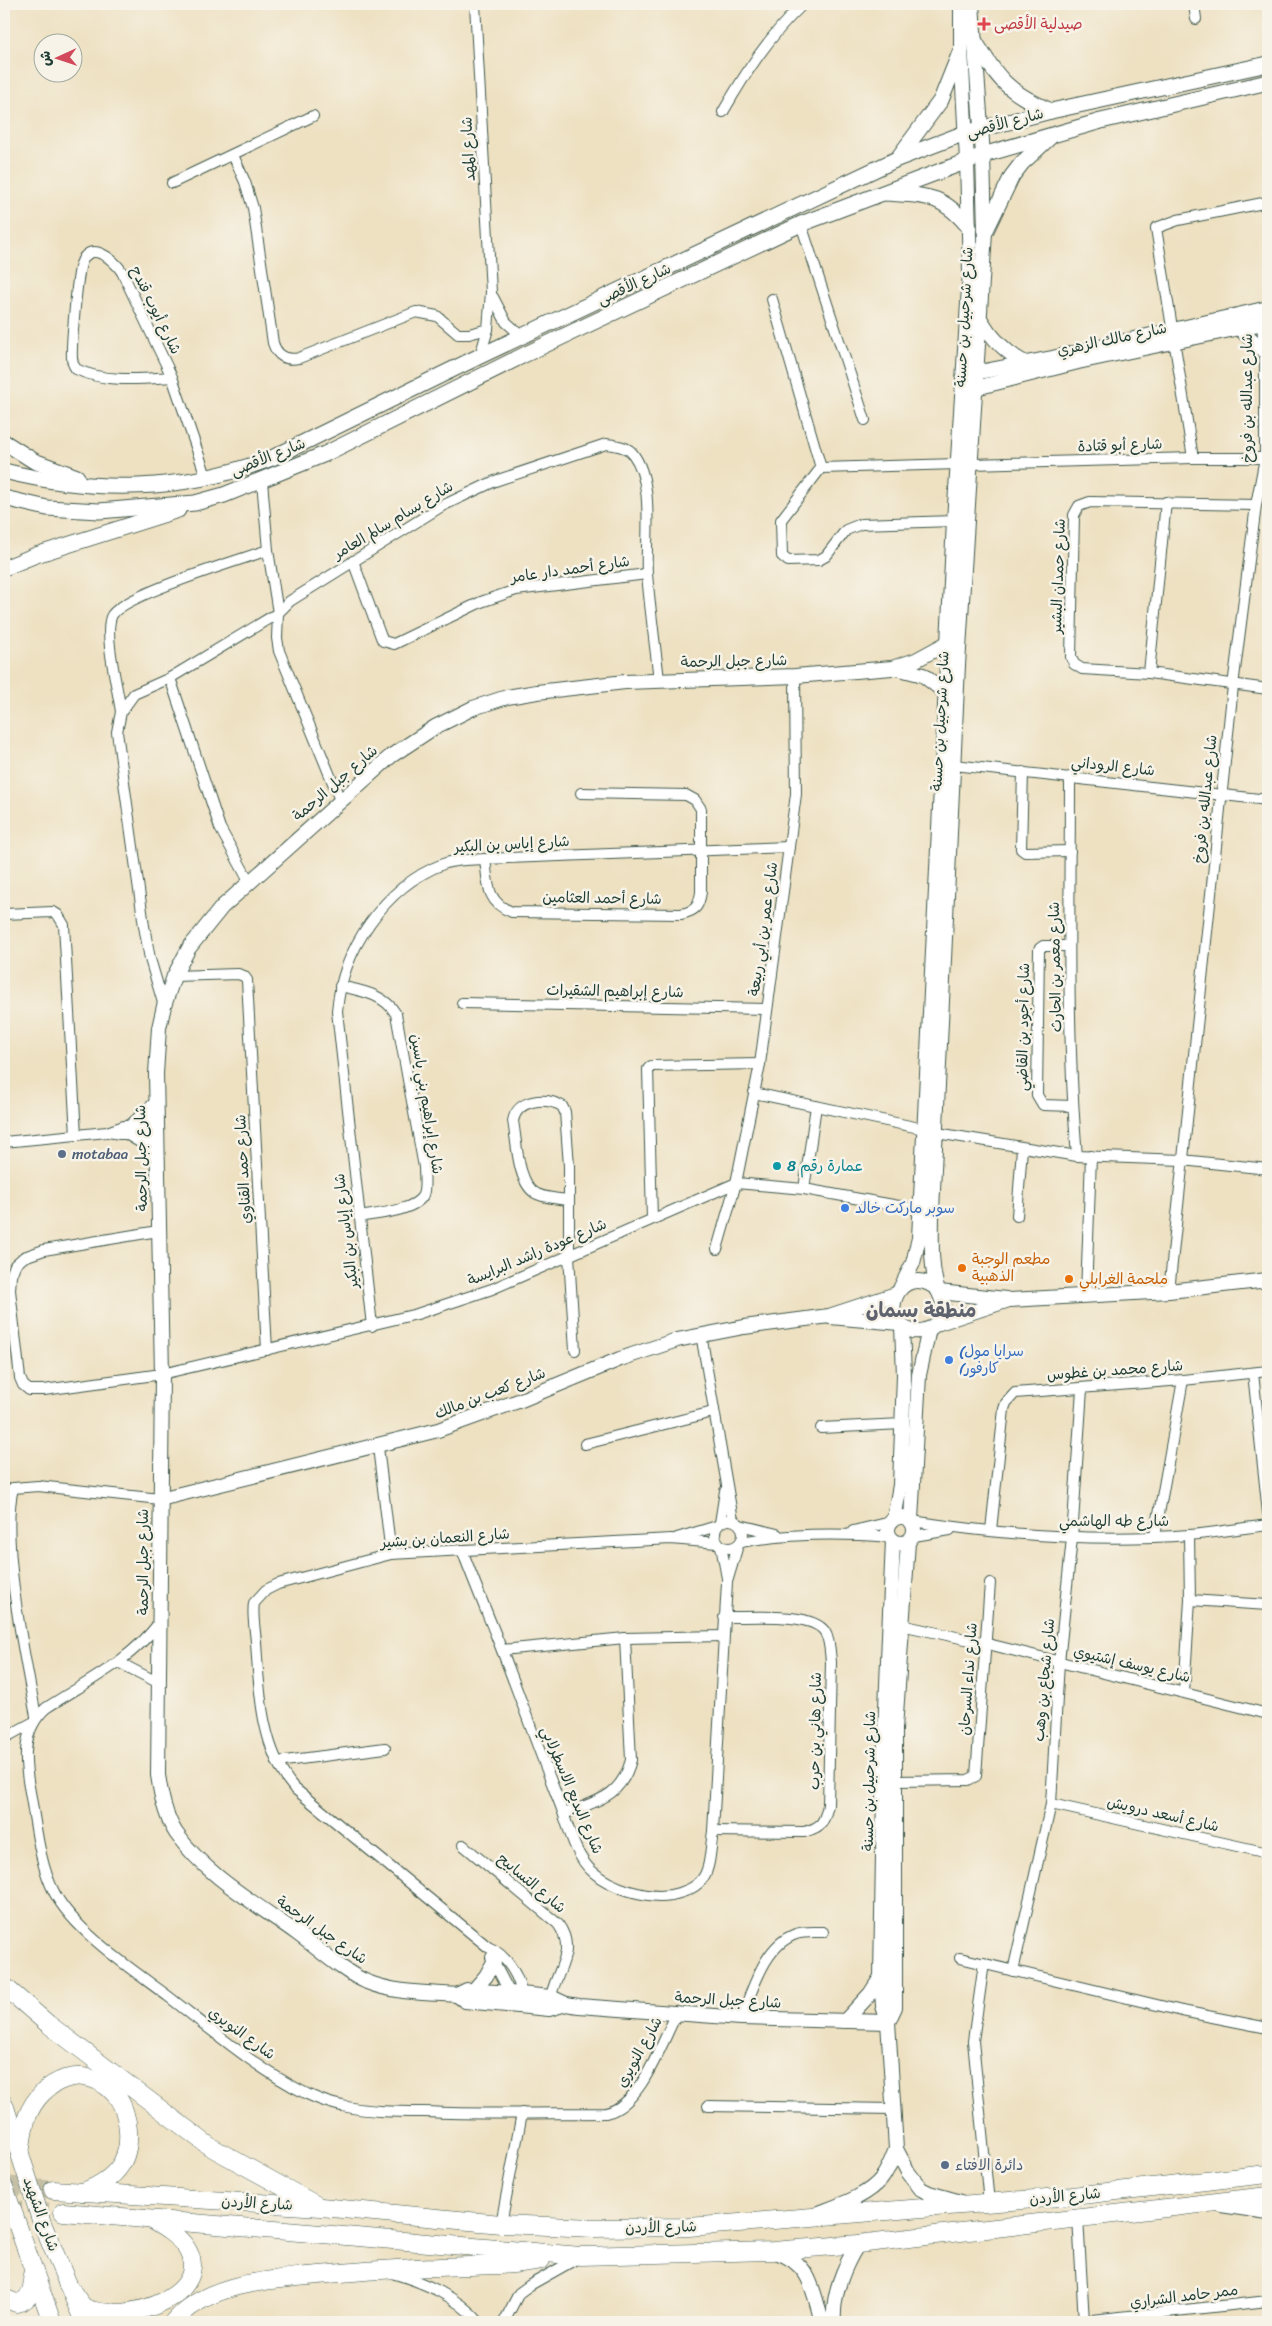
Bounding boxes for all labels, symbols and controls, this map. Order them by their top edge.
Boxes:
place label: صيدلية الأقصى [994,11,1083,37]
marker: صيدلية الأقصى [978,18,990,30]
north arrow [32,32,82,82]
text: ش [33,50,58,67]
street label: شارع الأقصى [963,100,1047,146]
street label: شارع المهد [453,116,483,182]
street label: شارع شرحبيل بن حسنة [947,246,981,388]
street label: شارع الأقصى [593,256,675,312]
street label: شارع أيوب قندح [123,261,189,359]
street label: شارع مالك الزهري [1055,315,1169,363]
street label: شارع عبدالله بن فروخ [1234,333,1260,463]
street label: شارع الأقصى [227,430,309,484]
street label: شارع أبو قتادة [1077,431,1163,459]
street label: شارع بسام سالم العامر [326,474,458,567]
street label: شارع حمدان البشير [1043,518,1073,636]
street label: شارع أحمد دار عامر [507,548,631,591]
street label: شارع جبل الرحمة [680,647,788,675]
street label: شارع شرحبيل بن حسنة [923,650,957,792]
street label: شارع عبدالله بن فروخ [1185,733,1225,865]
street label: شارع جبل الرحمة [286,738,384,828]
street label: شارع الروداني [1070,749,1156,783]
street label: شارع إياس بن البكير [452,828,570,860]
street label: شارع عمر بن أبي ربيعة [741,860,785,998]
street label: شارع أحمد العثامين [542,884,662,912]
street label: شارع معمر بن الحارث [1041,901,1069,1033]
street label: شارع أجود بن القاضي [1009,963,1037,1091]
street label: شارع إبراهيم الشقيرات [546,977,684,1005]
street label: شارع إبراهيم بني ياسين [403,1032,451,1176]
street label: شارع جبل الرحمة [127,1104,155,1212]
street label: شارع حمد القناوي [227,1114,259,1224]
place label: motabaa [72,1141,129,1167]
marker: motabaa [56,1148,68,1160]
place label: عمارة رقم 8 [787,1153,863,1179]
marker: عمارة رقم 8 [771,1160,783,1172]
street label: شارع إياس بن البكير [326,1172,366,1292]
place label: سوبر ماركت خالد [855,1195,955,1221]
marker: سوبر ماركت خالد [839,1202,851,1214]
street label: شارع عودة راشد البرايسة [463,1211,611,1293]
place label: مطعم الوجبة الذهبية [972,1246,1050,1289]
marker: مطعم الوجبة الذهبية [956,1262,968,1274]
place label: ملحمة الغرابلي [1079,1266,1168,1292]
marker: ملحمة الغرابلي [1063,1273,1075,1285]
district label: منطقة بسمان [866,1293,976,1328]
place label: (سرايا مول (كارفور [959,1338,1024,1381]
street label: شارع محمد بن غطوس [1046,1352,1184,1388]
marker: (سرايا مول (كارفور [943,1354,955,1366]
street label: شارع كعب بن مالك [430,1360,550,1426]
street label: شارع طه الهاشمي [1059,1508,1169,1534]
street label: شارع جبل الرحمة [130,1509,156,1615]
street label: شارع النعمان بن بشير [377,1521,511,1556]
street label: شارع شجاع بن وهب [1026,1617,1062,1743]
street label: شارع نداء السرحان [951,1622,985,1736]
street label: شارع يوسف إشتيوي [1071,1638,1193,1690]
street label: شارع هاني بن حرب [801,1672,829,1790]
street label: شارع شرحبيل بن حسنة [855,1711,883,1851]
street label: شارع البديع الاسطرلابي [533,1722,611,1858]
street label: شارع أسعد درويش [1104,1788,1222,1840]
street label: شارع التسابيح [492,1846,572,1920]
street label: شارع جبل الرحمة [271,1889,373,1971]
street label: شارع جبل الرحمة [674,1984,782,2016]
street label: شارع النويري [203,2000,281,2066]
street label: شارع النويري [609,2012,669,2092]
place label: دائرة الافتاء [955,2152,1023,2178]
marker: دائرة الافتاء [939,2159,951,2171]
street label: شارع الشهيد [15,2173,67,2255]
street label: شارع الأردن [1028,2180,1102,2212]
street label: شارع الأردن [221,2188,293,2218]
street label: شارع الأردن [625,2213,697,2241]
street label: ممر حامد الشراري [1128,2276,1240,2316]

